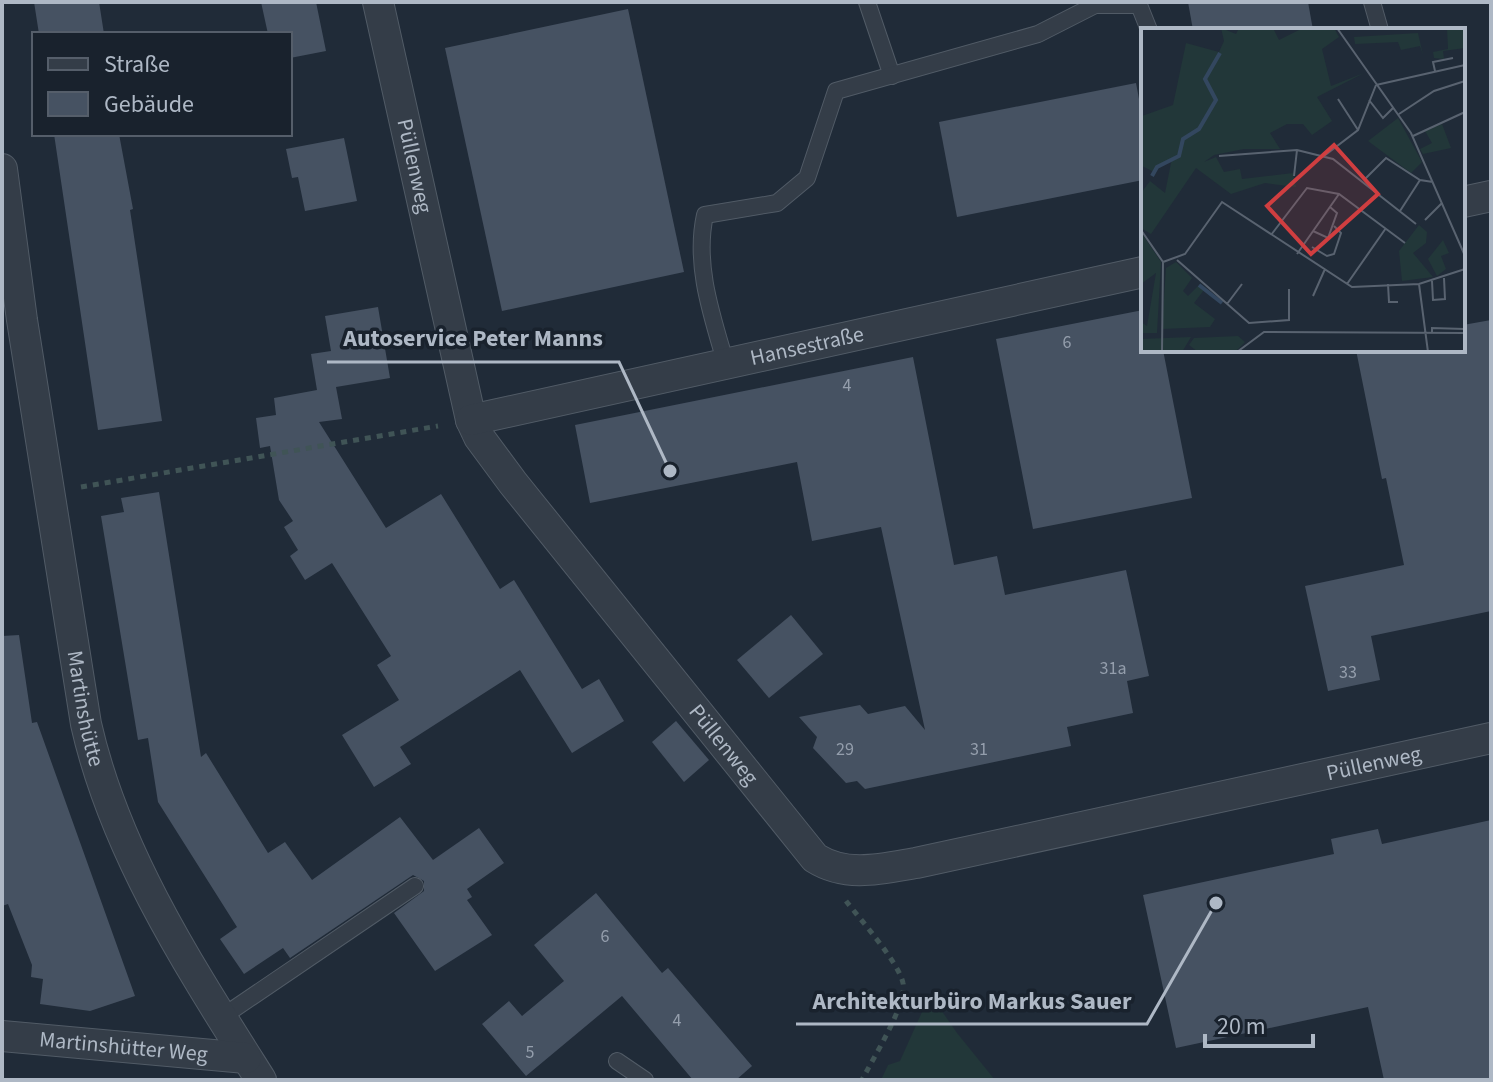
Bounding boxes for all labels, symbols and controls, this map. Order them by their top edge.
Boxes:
inset map [1141,28,1465,352]
legend [32,32,292,136]
text: Straße [104,47,170,82]
text: Gebäude [104,87,194,122]
street label: Püllenweg [388,116,441,216]
callout: Autoservice Peter Manns [327,314,619,362]
street label: Hansestraße [747,318,867,374]
text: Autoservice Peter Manns [342,321,603,356]
house number: 6 [1063,330,1072,355]
house number: 4 [843,373,852,398]
street label: Martinshütte [59,648,113,771]
house number: 31a [1100,656,1126,681]
house number: 33 [1339,660,1357,685]
street label: Püllenweg [681,697,766,792]
house number: 29 [836,737,854,762]
house number: 31 [970,737,988,762]
street label: Püllenweg [1323,738,1424,789]
house number: 6 [601,924,610,949]
callout: Architekturbüro Markus Sauer [796,976,1147,1024]
text: Architekturbüro Markus Sauer [811,984,1132,1019]
scale bar [1205,998,1313,1048]
house number: 4 [673,1008,682,1033]
text: 20 m [1217,1009,1266,1044]
street label: Martinshütter Weg [38,1023,209,1070]
house number: 5 [526,1040,535,1065]

